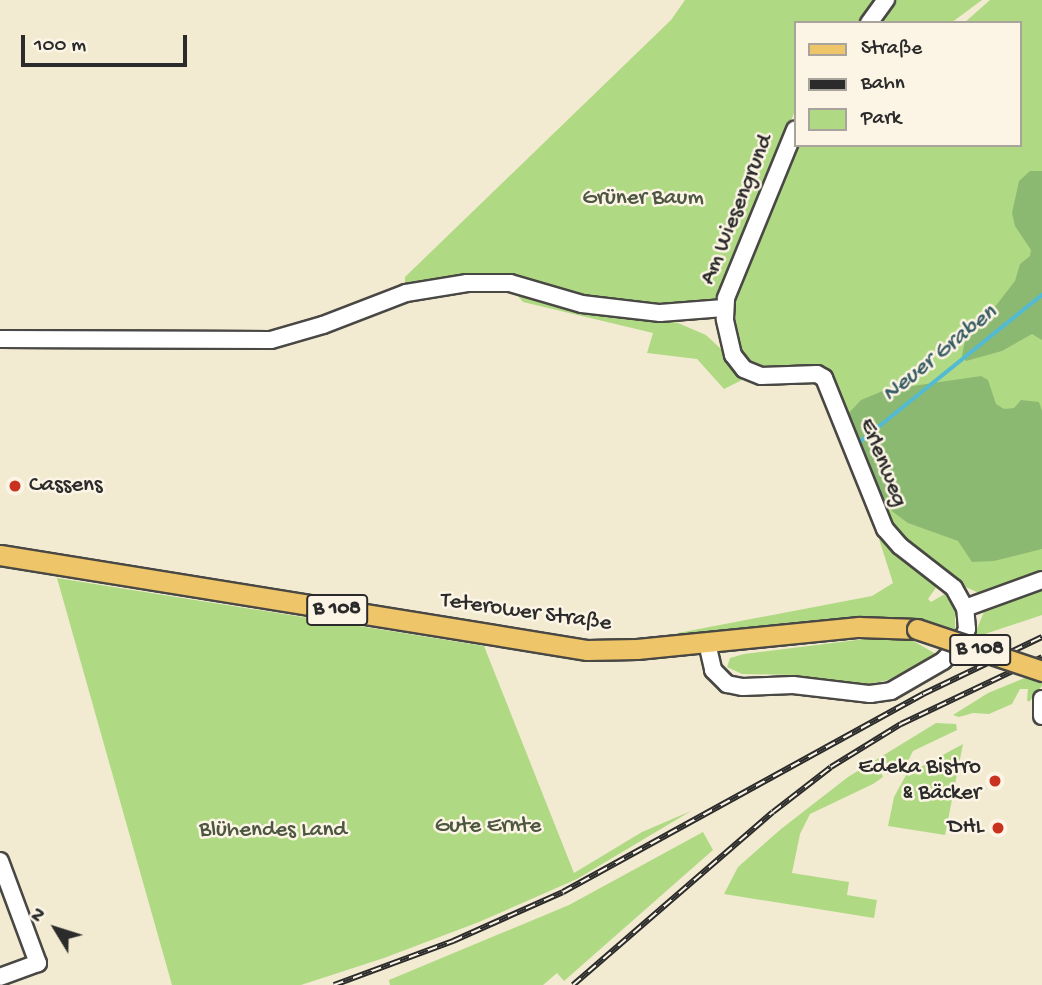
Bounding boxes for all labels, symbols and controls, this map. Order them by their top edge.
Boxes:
scale bar [24,21,191,65]
legend [794,21,1021,147]
text: 100 m [34,34,86,59]
text: Straße [861,37,922,62]
text: Bahn [861,72,905,97]
text: Park [861,107,901,132]
street label: Am Wiesengrund [695,131,781,289]
park label: Grüner Baum [582,185,704,213]
water label: Neuer Graben [877,299,1003,409]
street label: Erlenweg [852,415,912,511]
place label: Cassens [29,472,102,500]
marker: Cassens [7,478,23,494]
street label: Teterower Straße [439,587,613,639]
road number: B 108 [306,592,368,628]
road number: B 108 [948,632,1012,668]
place label: Edeka Bistro & Bäcker [858,754,981,808]
marker: Edeka Bistro & Bäcker [987,773,1003,789]
park label: Gute Ernte [435,813,541,841]
place label: DHL [947,814,984,842]
park label: Blühendes Land [199,817,347,845]
marker: DHL [990,820,1006,836]
north arrow [21,894,91,964]
text: N [26,904,52,928]

